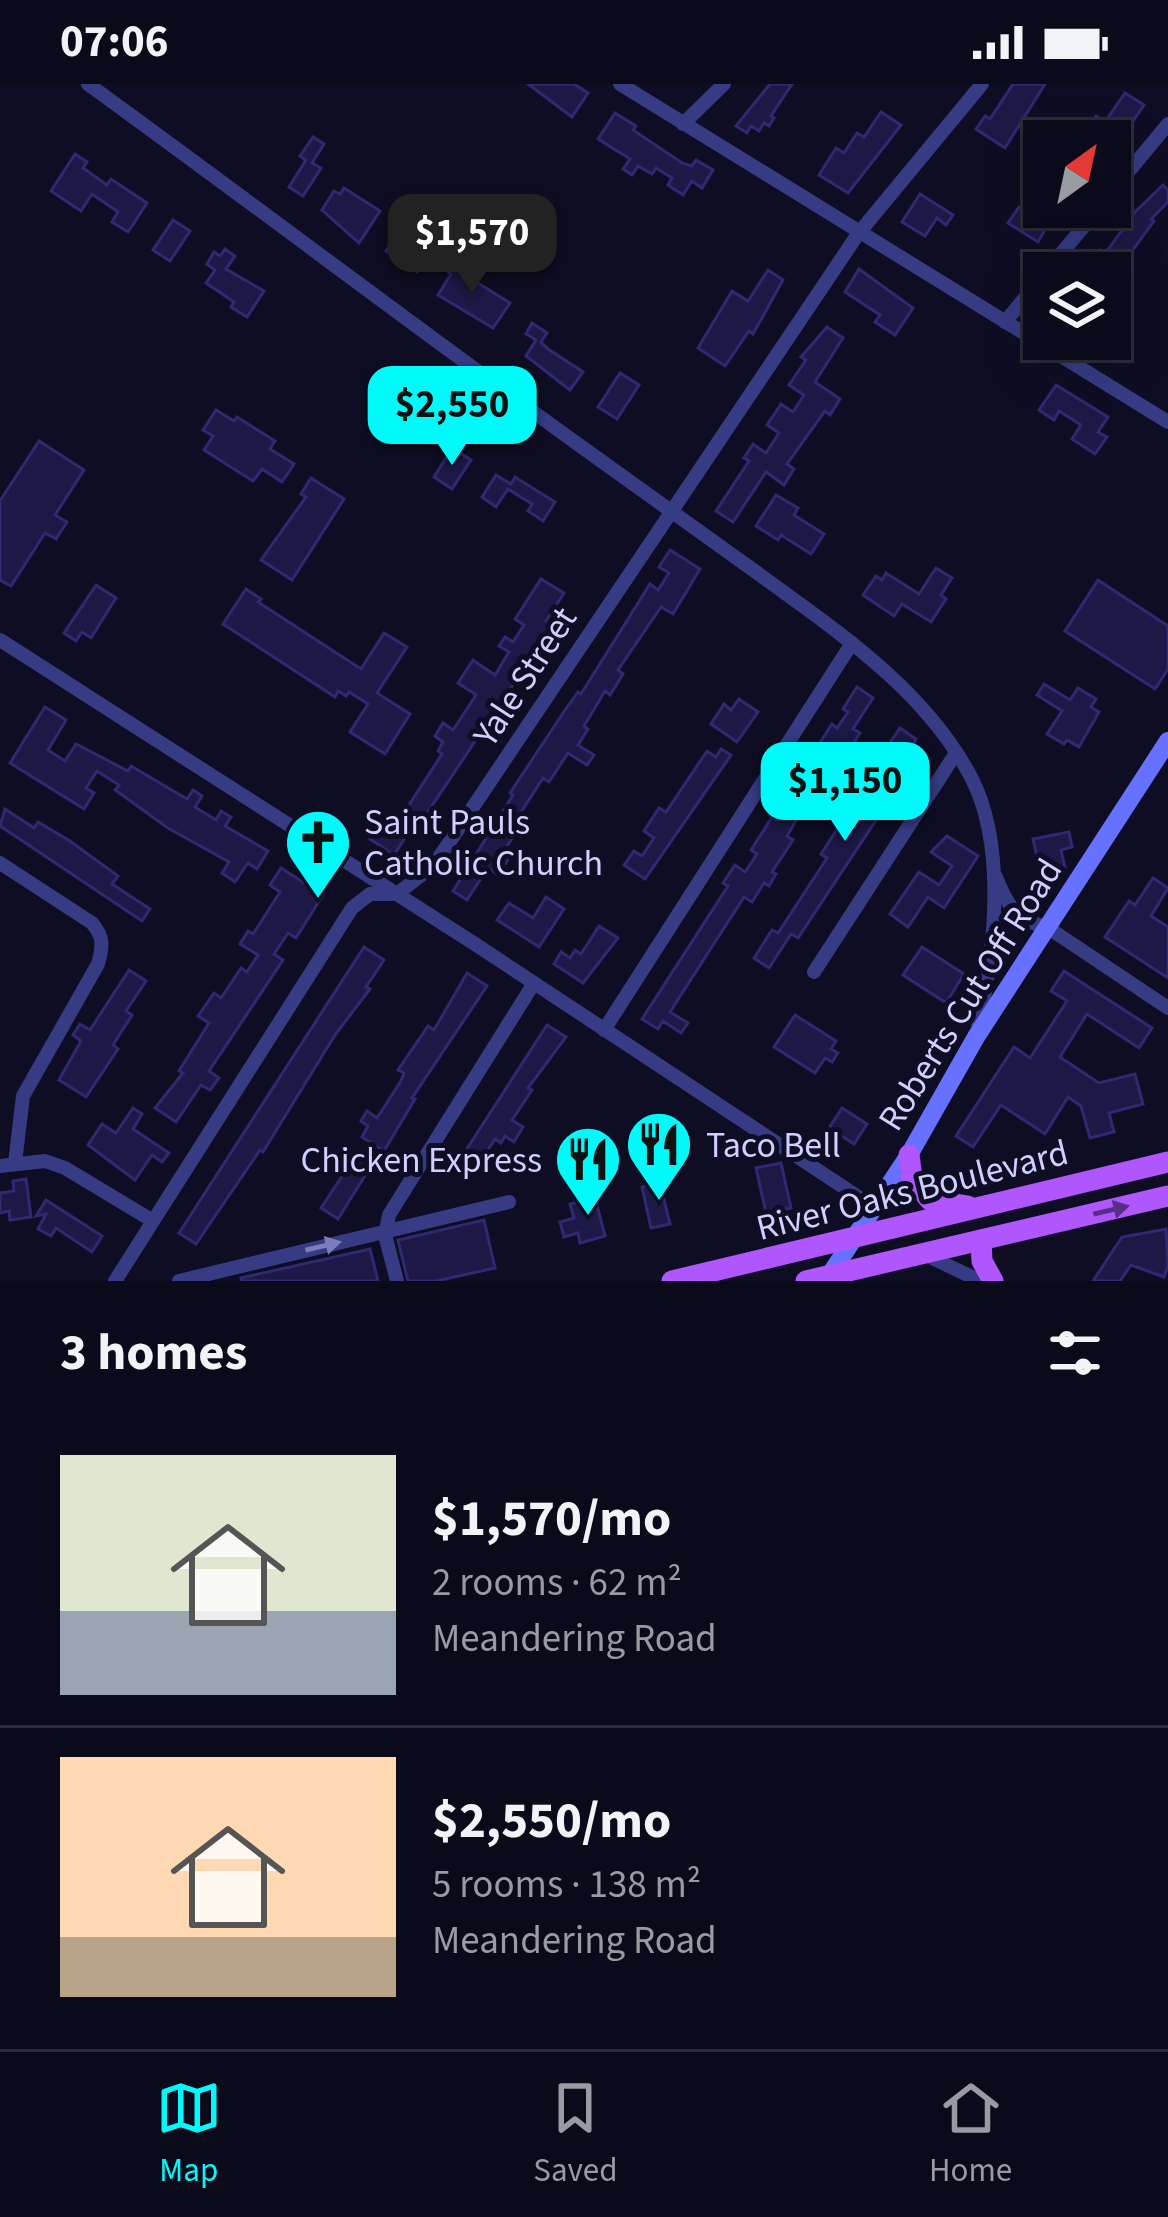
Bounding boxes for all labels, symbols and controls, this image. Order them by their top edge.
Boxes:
text: 07:06 [60,10,169,74]
north arrow [1023,120,1131,228]
map controls [1023,120,1131,360]
pin: $1,570 [374,194,570,296]
text: $1,570 [415,205,529,261]
button: layers [1023,252,1131,360]
pin: $2,550 [354,366,550,468]
text: $2,550 [395,377,509,433]
street label: Yale Street [460,597,589,758]
pin: $1,150 [747,742,943,844]
text: $1,150 [788,753,902,809]
place label: Saint Pauls Catholic Church [364,797,603,889]
church icon: Saint Pauls Catholic Church [283,807,353,901]
street label: Roberts Cut Off Road [866,849,1075,1141]
restaurant icon: Taco Bell [624,1109,694,1203]
place label: Taco Bell [706,1120,841,1171]
restaurant icon: Chicken Express [553,1124,623,1218]
street label: River Oaks Boulevard [751,1127,1074,1254]
place label: Chicken Express [301,1135,542,1186]
one-way arrow [1092,1199,1130,1218]
one-way arrow [305,1236,342,1255]
text: 3 homes [60,1317,247,1389]
icon: filters [1042,1320,1108,1386]
text: $1,570/mo [432,1483,671,1555]
icon: home [156,1503,300,1647]
text: 2 rooms · 62 m² [432,1555,682,1611]
text: Meandering Road [432,1611,717,1667]
text: $2,550/mo [432,1785,671,1857]
icon: home [156,1805,300,1949]
text: 5 rooms · 138 m² [432,1857,701,1913]
text: Meandering Road [432,1913,717,1969]
tab: Map [156,2075,222,2194]
tab: Saved [533,2075,618,2194]
tab: Home [929,2075,1012,2194]

